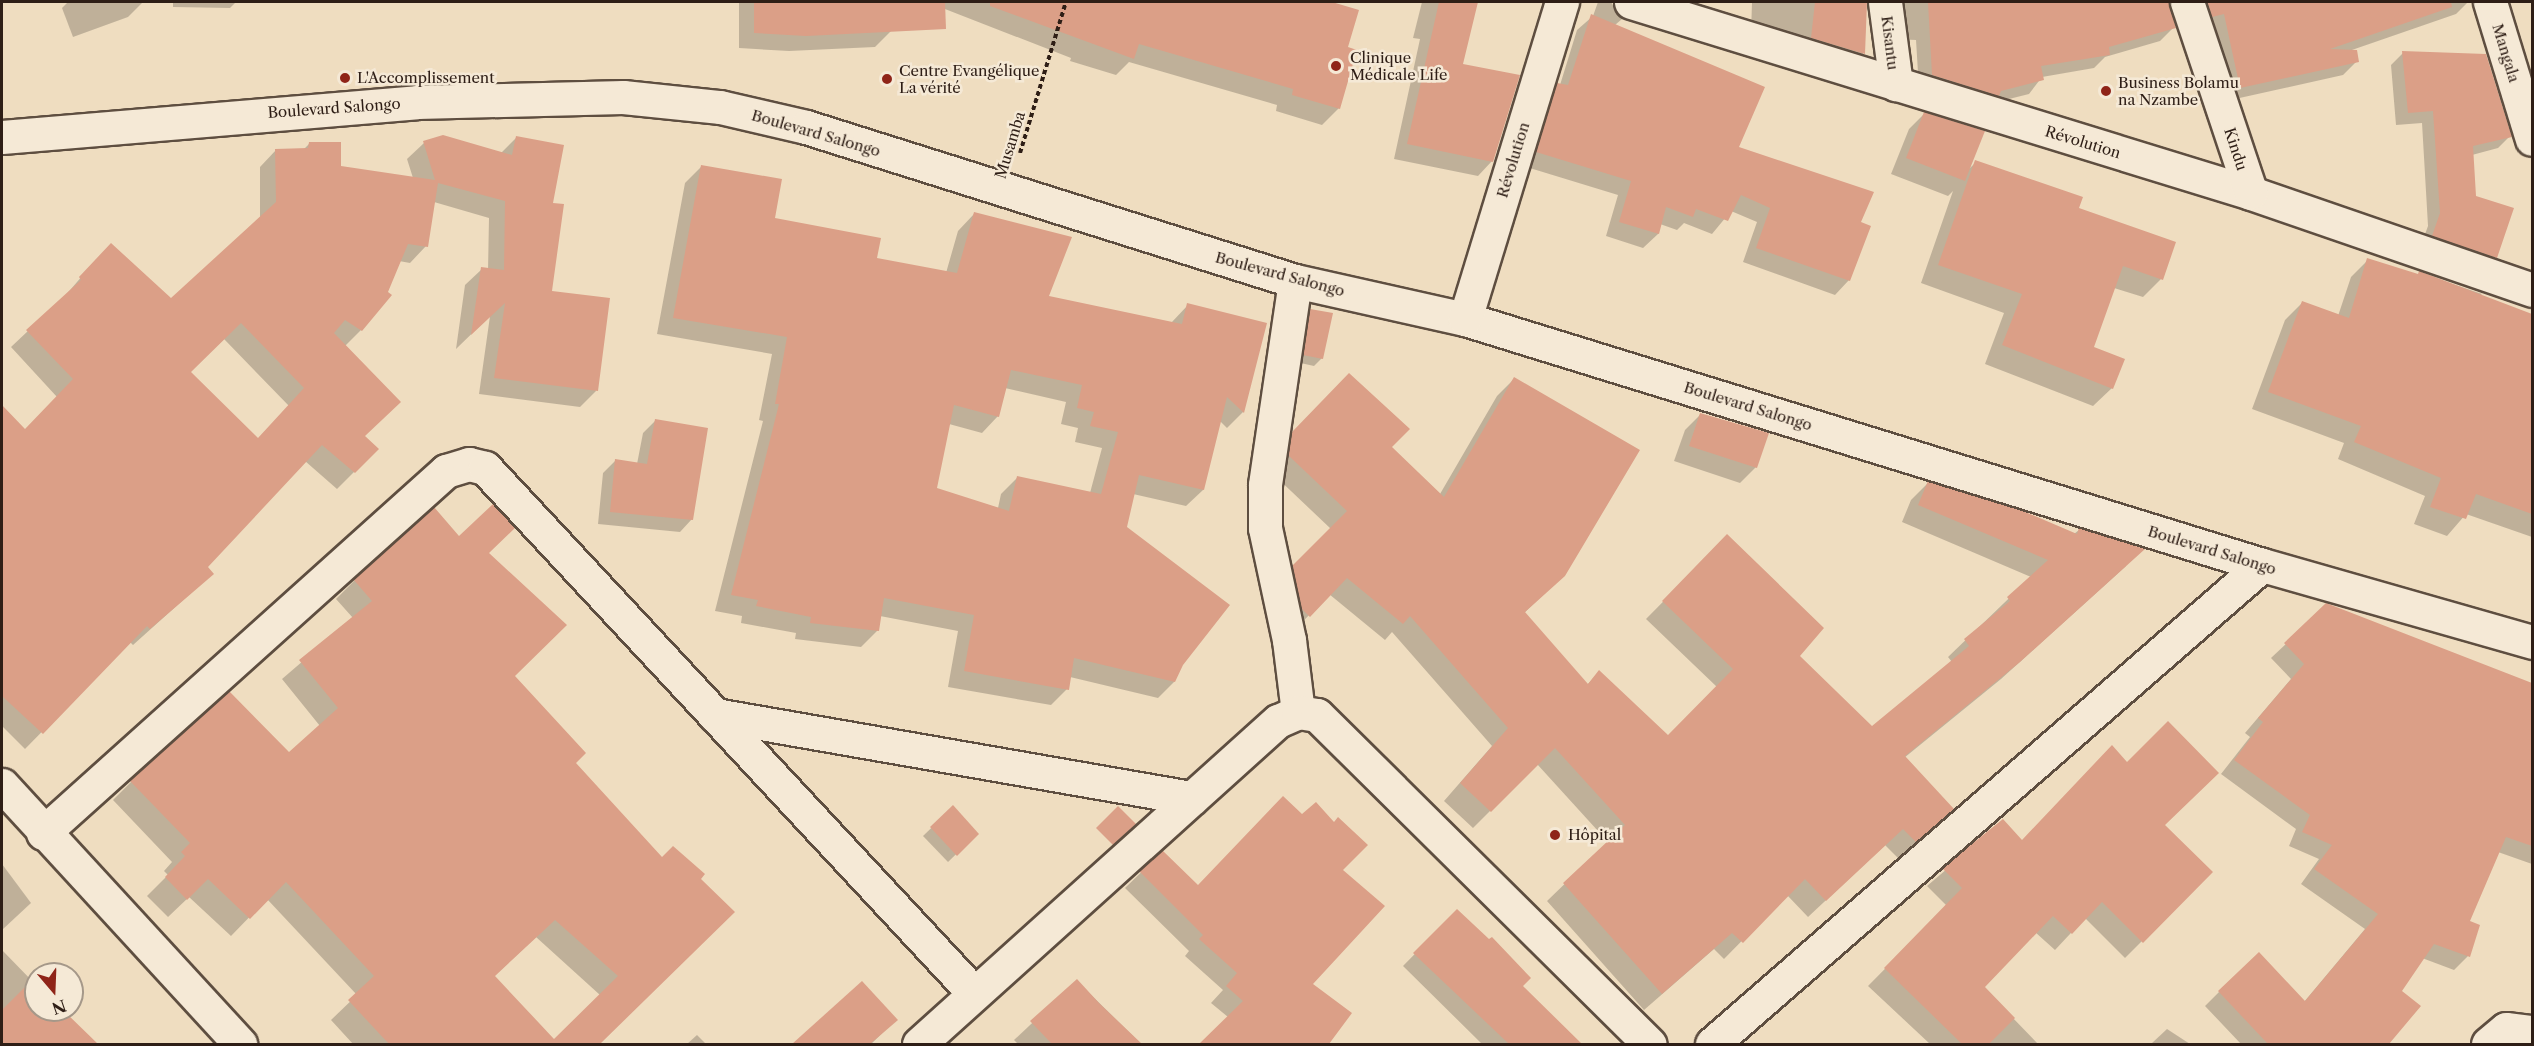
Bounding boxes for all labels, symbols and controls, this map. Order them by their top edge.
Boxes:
street label: Kisantu [1878,15,1902,71]
street label: Mangala [2489,21,2523,85]
place label: Clinique Médicale Life [1350,48,1448,83]
marker: Clinique Médicale Life [1327,57,1345,75]
place label: Centre Evangélique La vérité [899,61,1039,96]
place label: L'Accomplissement [357,69,495,87]
marker: L'Accomplissement [338,71,352,85]
marker: Centre Evangélique La vérité [880,72,894,86]
place label: Business Bolamu na Nzambe [2118,73,2239,108]
marker: Business Bolamu na Nzambe [2099,84,2113,98]
street label: Boulevard Salongo [267,94,401,122]
street label: Boulevard Salongo [749,106,883,160]
street label: Musamba [991,109,1029,181]
street label: Révolution [1493,120,1533,200]
street label: Révolution [2043,122,2123,162]
street label: Kindu [2221,125,2251,173]
street label: Boulevard Salongo [1213,248,1347,300]
street label: Boulevard Salongo [1682,378,1814,434]
street label: Boulevard Salongo [2146,522,2278,578]
marker: Hôpital [1546,826,1564,844]
place label: Hôpital [1568,826,1621,844]
north arrow [24,962,84,1022]
text: N [49,995,69,1019]

